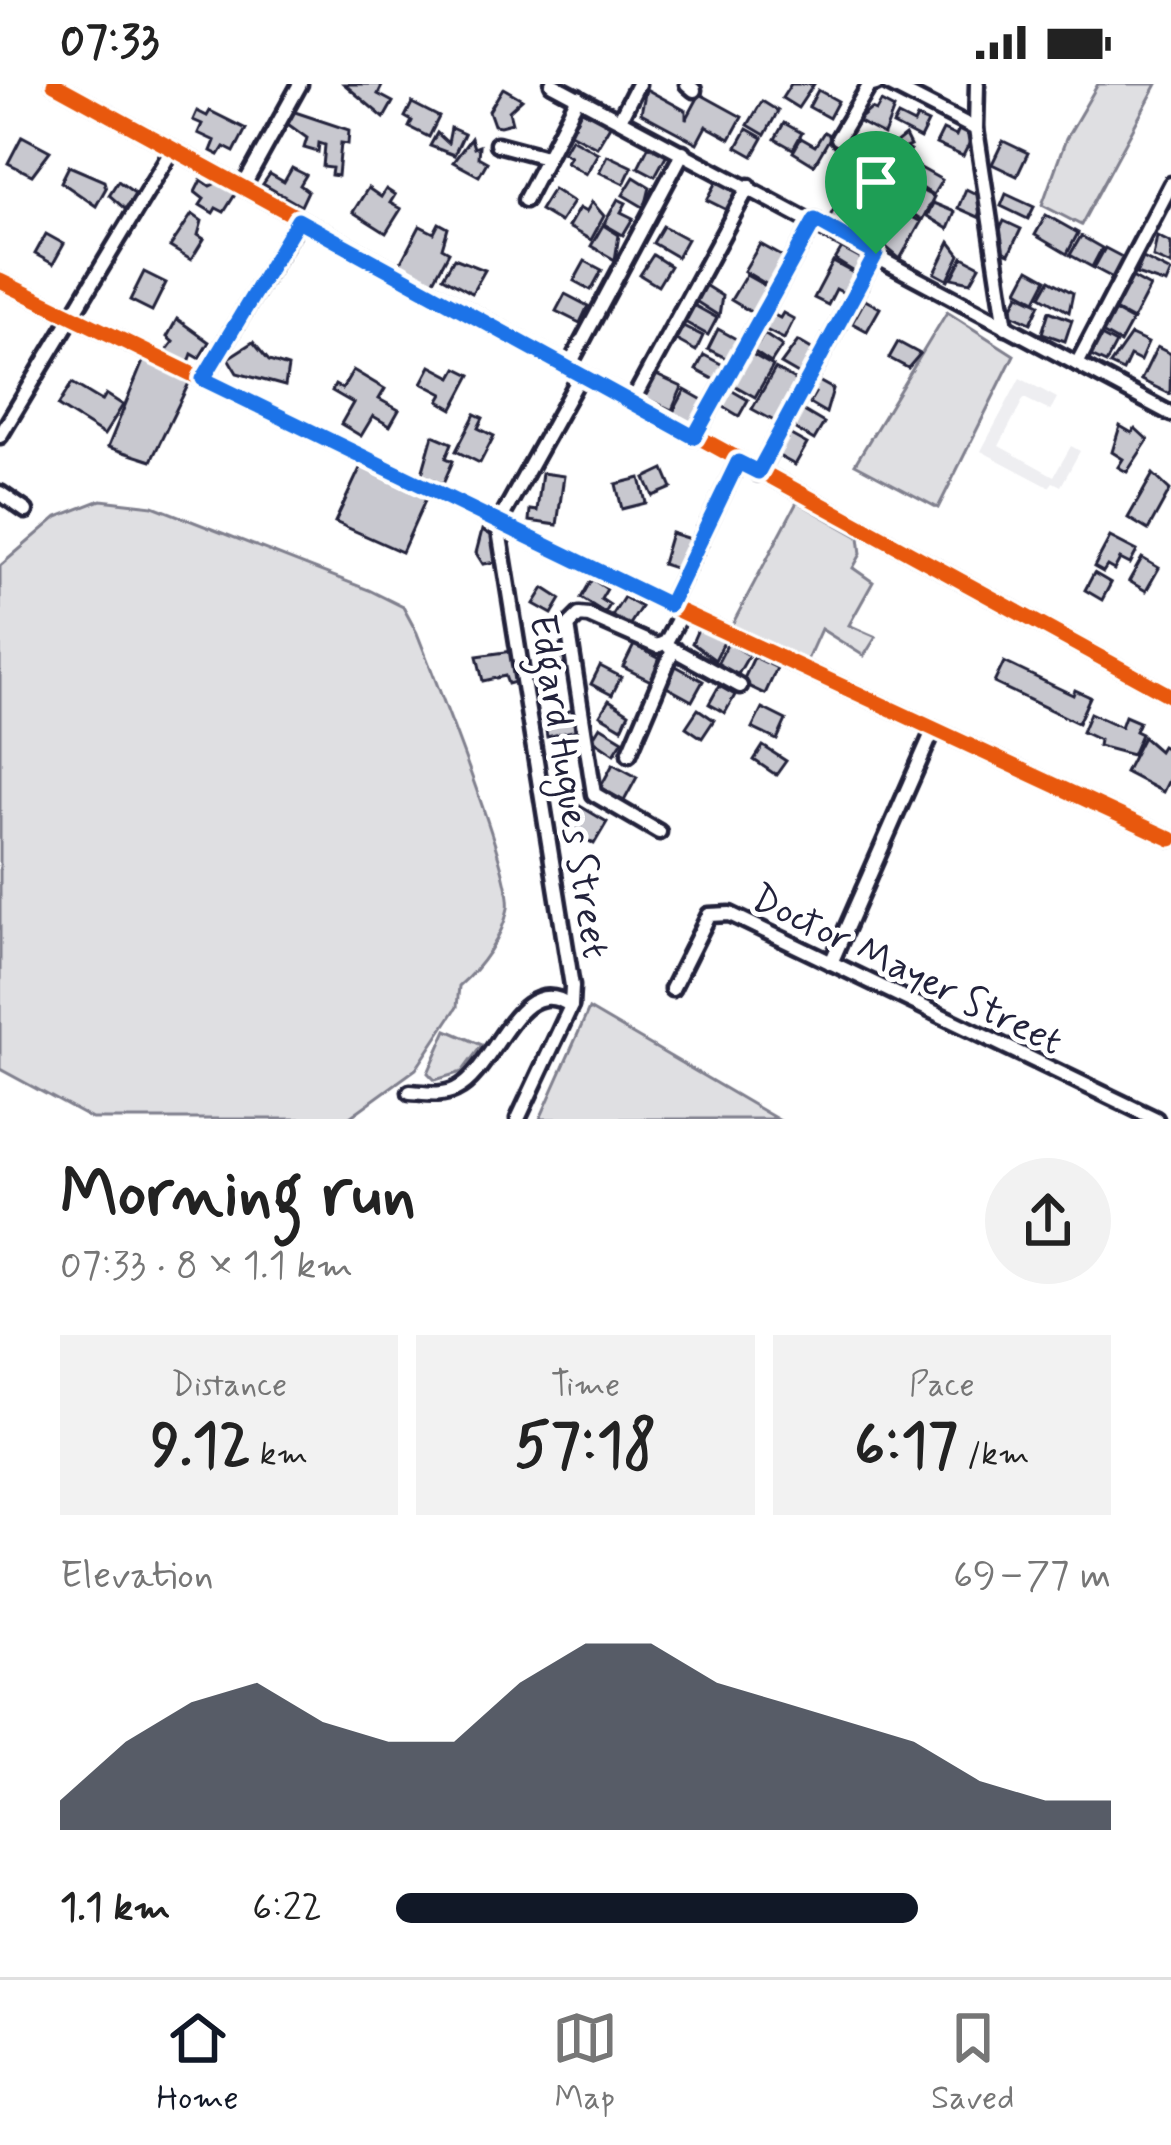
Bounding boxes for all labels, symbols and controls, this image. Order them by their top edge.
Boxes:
text: 07:33 [60,13,159,72]
pin [825,131,927,254]
icon: arrive [843,149,909,215]
street label: Edgard Hugues Street [512,611,620,963]
street label: Doctor Mayer Street [742,874,1070,1069]
text: Morning run [60,1153,416,1239]
button: share [985,1158,1111,1284]
text: 07:33 · 8 × 1.1 km [60,1241,353,1292]
text: Distance [171,1364,287,1408]
text: Time [551,1364,620,1408]
text: Pace [909,1364,975,1408]
text: 9.12 [150,1408,251,1487]
text: 57:18 [515,1408,656,1487]
text: 6:17 [854,1408,958,1487]
text: km [251,1433,308,1477]
text: /km [958,1433,1029,1477]
text: Elevation [60,1551,214,1602]
text: 69–77 m [953,1551,1111,1602]
text: 1.1 km [60,1883,170,1934]
text: 6:22 [252,1883,322,1934]
tab: Home [157,2005,239,2121]
tab: Map [552,2005,618,2121]
tab: Saved [931,2005,1014,2121]

